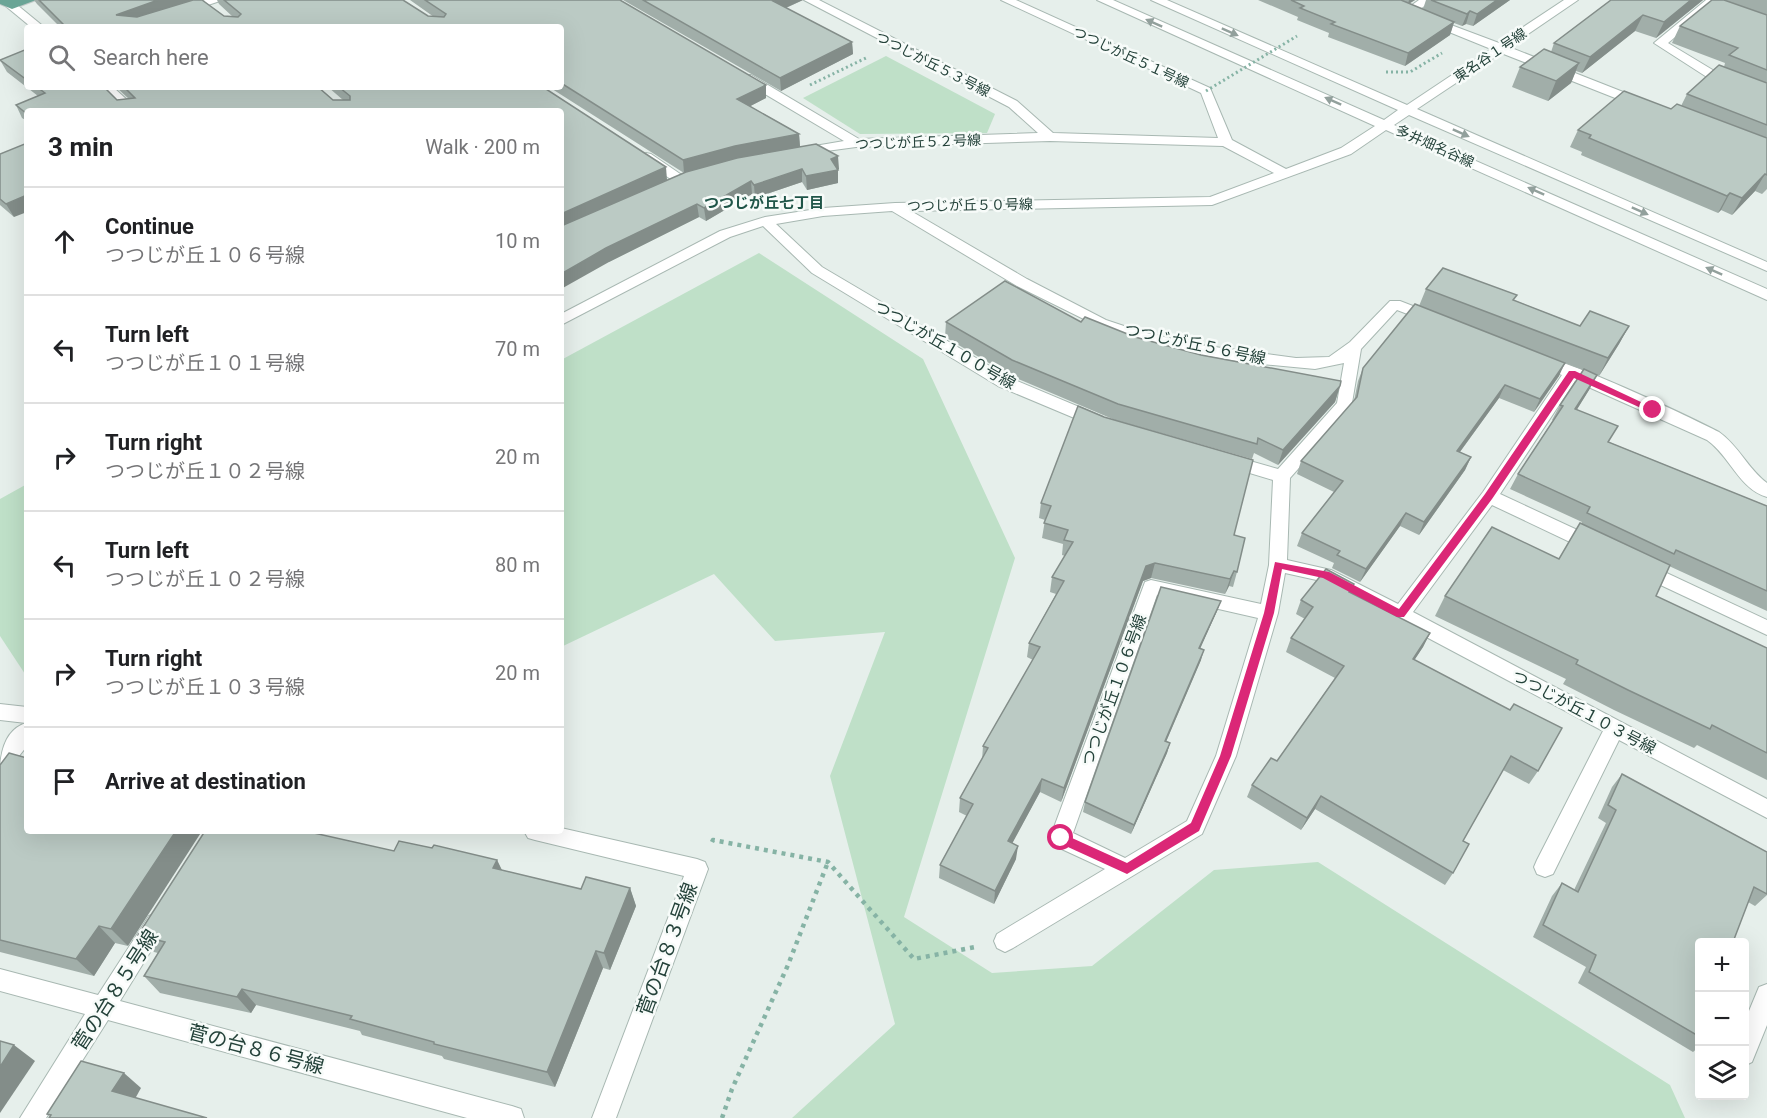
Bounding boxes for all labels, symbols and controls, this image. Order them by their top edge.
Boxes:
one-way arrow [1145,17,1163,27]
street label: つつじが丘５１号線 [1071,23,1191,91]
search box [24,24,564,90]
street label: 東名谷１号線 [1451,25,1529,85]
street label: つつじが丘５３号線 [873,28,993,100]
one-way arrow [1221,28,1239,37]
icon: search [45,41,78,74]
text: Search here [93,45,209,70]
one-way arrow [1323,96,1341,106]
street label: 多井畑名谷線 [1393,122,1477,170]
one-way arrow [1453,128,1470,137]
text: 3 min [48,132,113,162]
street label: つつじが丘５２号線 [855,132,981,152]
text: Walk · 200 m [425,135,540,159]
one-way arrow [1527,187,1544,196]
district label: つつじが丘七丁目 [704,194,824,212]
street label: つつじが丘５０号線 [907,196,1033,214]
one-way arrow [1631,206,1649,216]
text: Continue [105,214,194,239]
icon: ahead [48,225,81,258]
text: 10 m [495,229,540,253]
text: つつじが丘１０６号線 [105,243,305,267]
one-way arrow [1704,266,1722,276]
street label: つつじが丘１００号線 [871,297,1019,393]
street label: つつじが丘５６号線 [1123,320,1267,368]
text: Turn left [105,322,189,347]
icon: left [48,333,81,366]
text: 70 m [495,337,540,361]
text: つつじが丘１０１号線 [105,351,305,375]
route end [1639,396,1665,422]
text: Turn right [105,430,202,455]
icon: right [48,441,81,474]
text: 20 m [495,445,540,469]
text: つつじが丘１０２号線 [105,459,305,483]
text: Turn left [105,538,189,563]
icon: left [48,549,81,582]
text: 80 m [495,553,540,577]
text: つつじが丘１０２号線 [105,567,305,591]
street label: つつじが丘１０６号線 [1078,612,1150,768]
text: Turn right [105,646,202,671]
icon: right [48,657,81,690]
text: 20 m [495,661,540,685]
street label: つつじが丘１０３号線 [1509,666,1659,758]
text: つつじが丘１０３号線 [105,675,305,699]
icon: arrive [48,765,81,798]
text: Arrive at destination [105,769,306,794]
route start [1047,824,1073,850]
street label: 菅の台８３号線 [632,879,702,1019]
street label: 菅の台８５号線 [67,925,163,1055]
map controls [1695,938,1749,1100]
button: + [1695,938,1749,992]
button: − [1695,992,1749,1046]
street label: 菅の台８６号線 [185,1019,327,1079]
button: layers [1695,1046,1749,1100]

